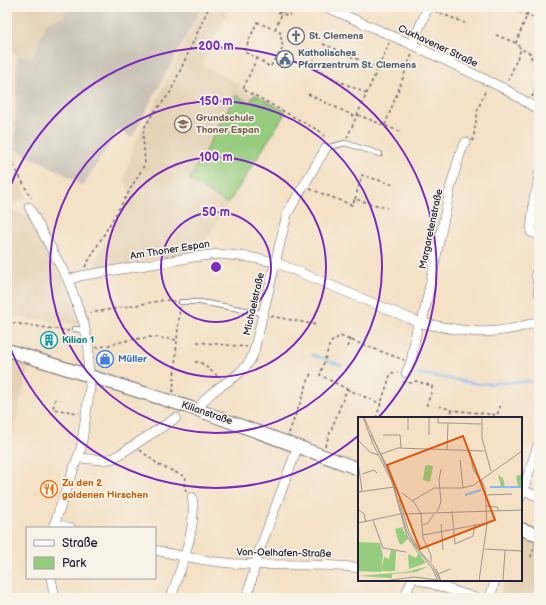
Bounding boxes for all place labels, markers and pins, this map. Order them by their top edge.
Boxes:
church icon: St. Clemens [286,26,306,46]
place label: St. Clemens [309,30,364,42]
place label: Katholisches Pfarrzentrum St. Clemens [298,47,416,71]
public building icon: Katholisches Pfarrzentrum St. Clemens [275,49,295,69]
place label: Grundschule Thoner Espan [196,112,260,136]
school or university icon: Grundschule Thoner Espan [173,114,193,134]
centre of rings [209,260,223,274]
building icon: Kilian 1 [39,330,59,350]
place label: Kilian 1 [62,334,94,346]
shop icon: Müller [95,349,115,369]
place label: Müller [118,353,148,365]
place label: Zu den 2 goldenen Hirschen [62,477,149,501]
restaurant icon: Zu den 2 goldenen Hirschen [39,479,59,499]

